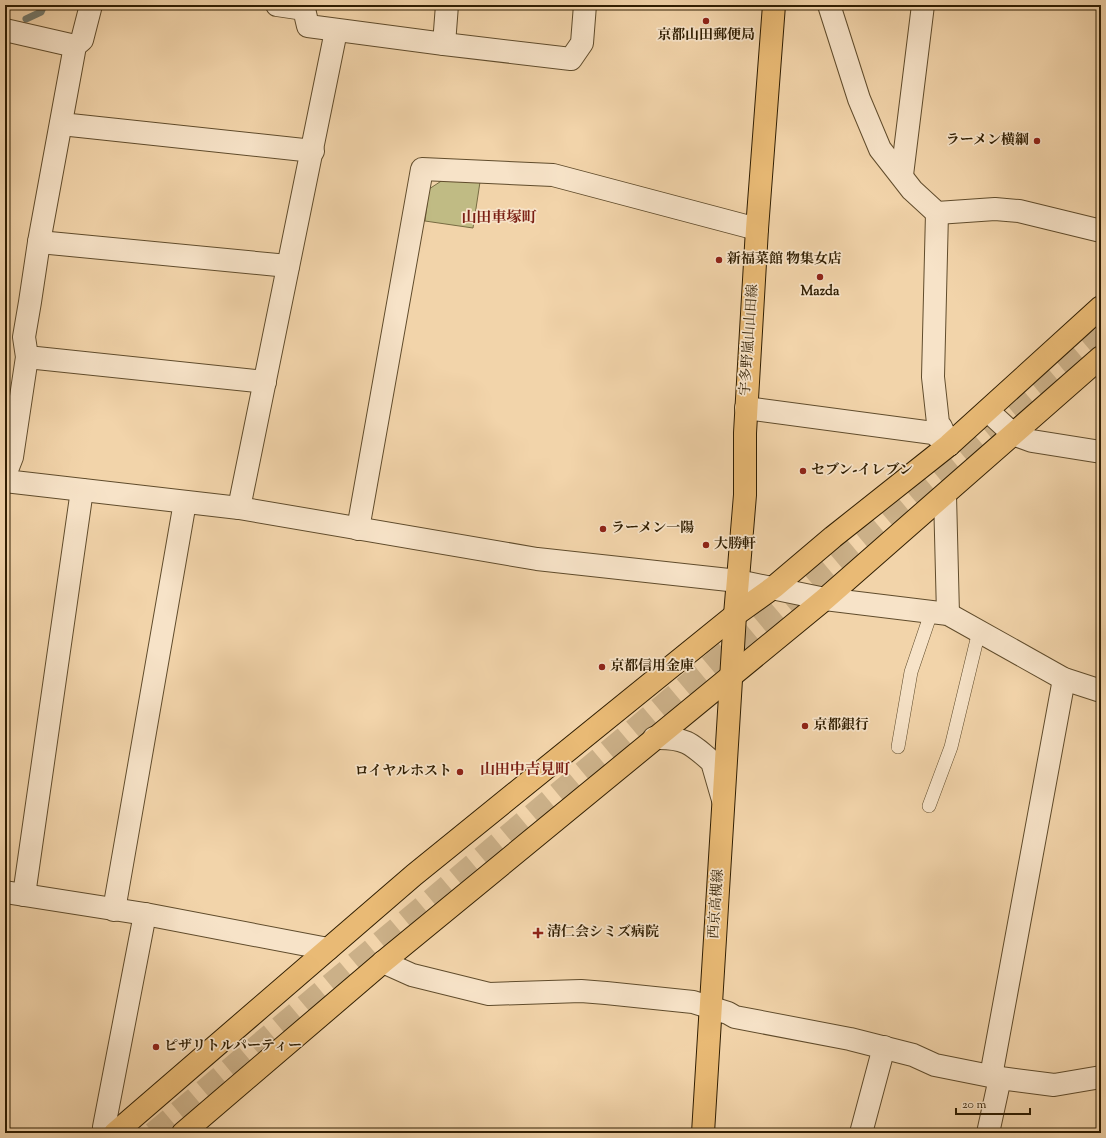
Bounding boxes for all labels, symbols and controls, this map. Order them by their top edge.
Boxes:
marker: 京都山田郵便局 [701,16,711,26]
place label: 京都山田郵便局 [657,26,755,46]
place label: ラーメン横綱 [946,131,1029,151]
marker: ラーメン横綱 [1032,136,1042,146]
district label: 山田車塚町 [461,208,537,229]
place label: 新福菜館 物集女店 [727,250,842,270]
marker: 新福菜館 物集女店 [714,255,724,265]
marker: Mazda [815,272,825,282]
place label: Mazda [801,282,840,302]
street label: 宇多野嵐山山田線 [736,283,764,397]
place label: セブン-イレブン [811,461,913,481]
marker: セブン-イレブン [798,466,808,476]
place label: ラーメン一陽 [611,519,694,539]
marker: ラーメン一陽 [598,524,608,534]
place label: 大勝軒 [714,535,756,555]
marker: 大勝軒 [701,540,711,550]
place label: 京都信用金庫 [610,657,694,677]
marker: 京都信用金庫 [597,662,607,672]
place label: 京都銀行 [813,716,869,736]
marker: 京都銀行 [800,721,810,731]
district label: 山田中吉見町 [480,760,570,781]
place label: ロイヤルホスト [355,762,452,782]
marker: ロイヤルホスト [455,767,465,777]
street label: 西京高槻線 [705,868,729,940]
place label: 清仁会シミズ病院 [547,923,659,943]
marker: 清仁会シミズ病院 [532,927,544,939]
place label: ピザリトルパーティー [164,1037,302,1057]
marker: ピザリトルパーティー [151,1042,161,1052]
scale bar [956,1090,1030,1116]
text: 20 m [962,1096,987,1114]

